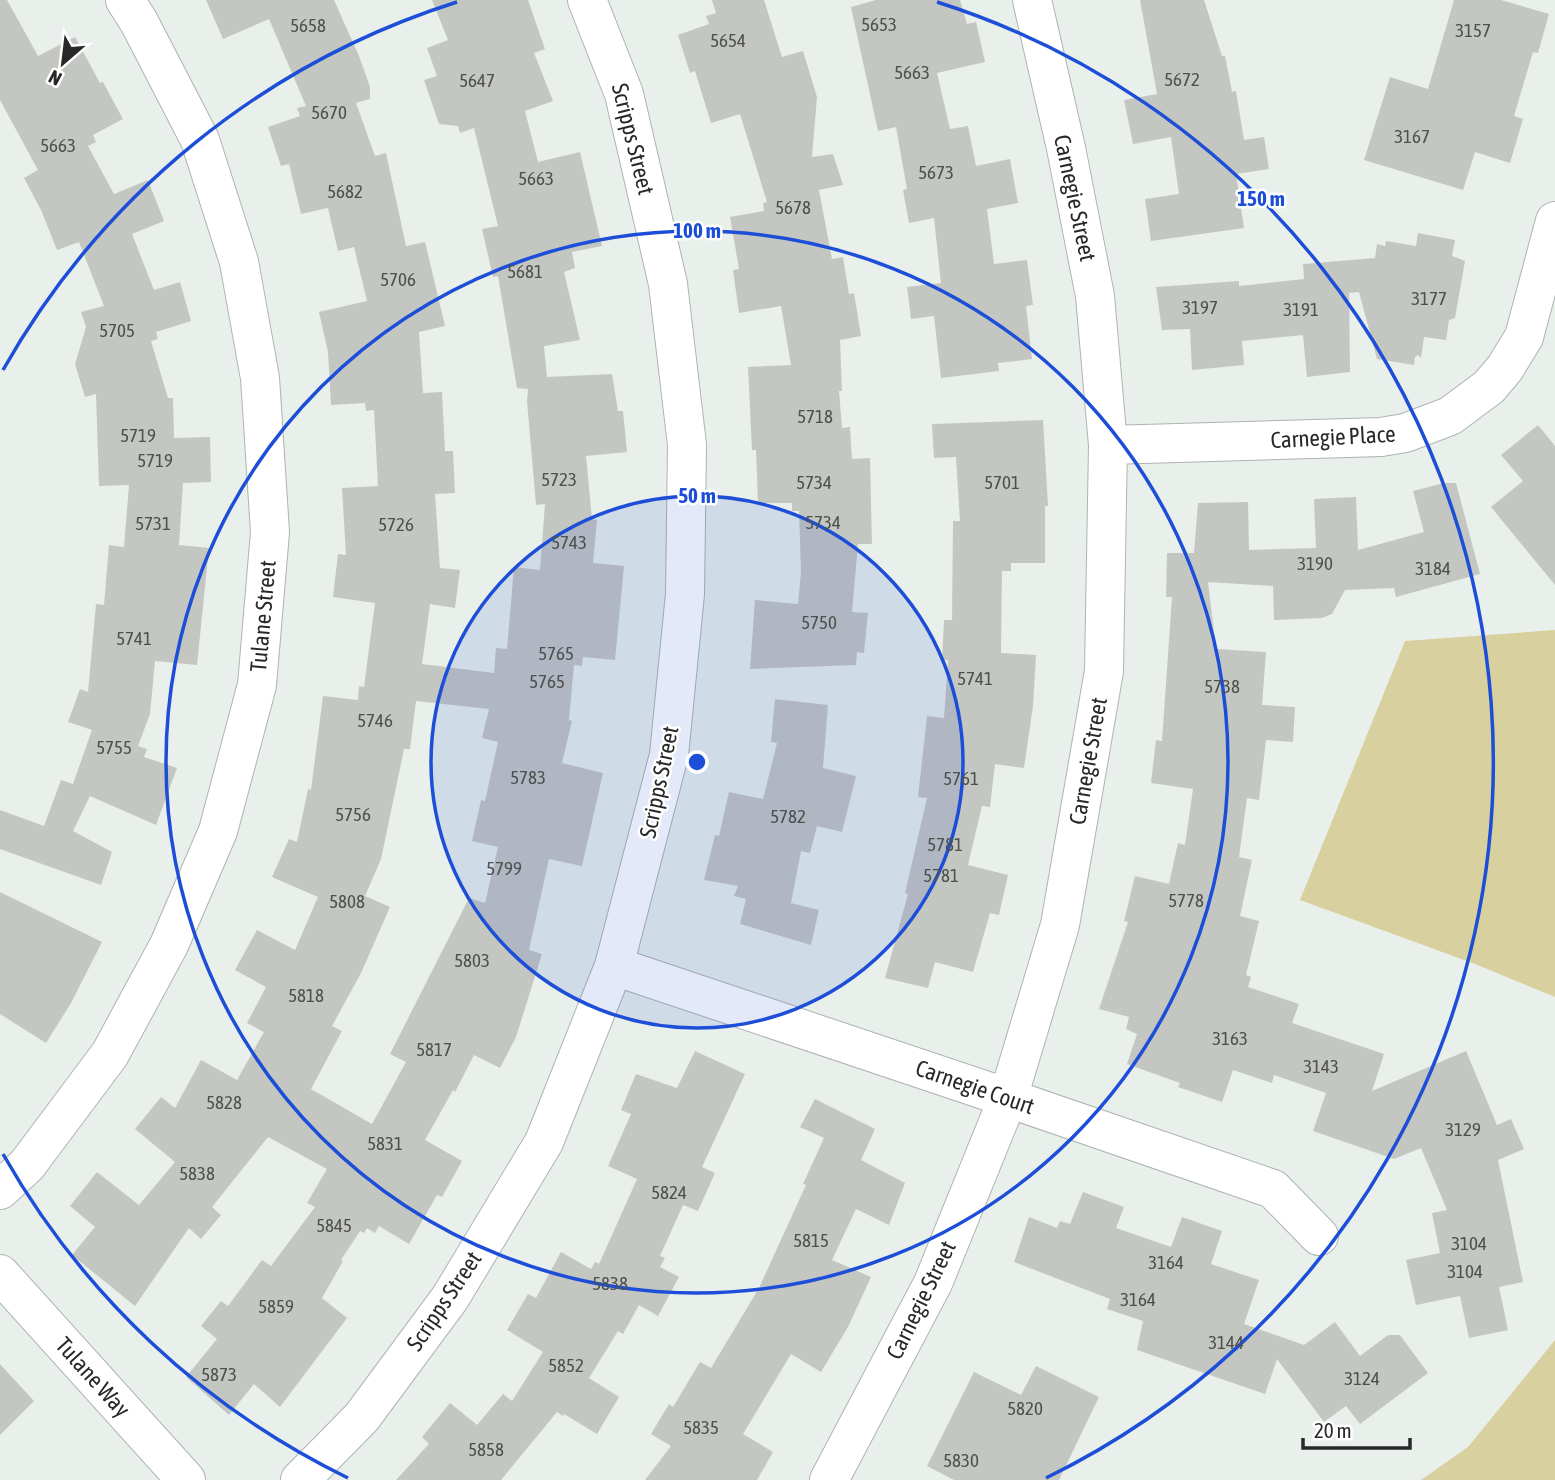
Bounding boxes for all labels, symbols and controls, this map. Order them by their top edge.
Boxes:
house number: 5653 [861,13,897,35]
house number: 5658 [290,14,326,36]
house number: 3157 [1455,19,1491,41]
north arrow [28,28,98,98]
house number: 5654 [710,29,746,51]
house number: 5663 [894,61,930,83]
text: N [45,66,65,90]
house number: 5672 [1164,68,1200,90]
house number: 5647 [459,69,495,91]
street label: Scripps Street [607,81,659,197]
house number: 5670 [311,101,347,123]
house number: 3167 [1394,125,1430,147]
street label: Carnegie Street [1049,132,1101,264]
house number: 5663 [40,134,76,156]
house number: 5673 [918,161,954,183]
house number: 5663 [518,167,554,189]
house number: 5682 [327,180,363,202]
text: 150 m [1237,186,1285,210]
house number: 5678 [775,196,811,218]
text: 100 m [673,218,721,242]
house number: 5681 [507,260,543,282]
house number: 5706 [380,268,416,290]
house number: 3177 [1411,287,1447,309]
house number: 3197 [1182,296,1218,318]
house number: 3191 [1283,298,1319,320]
house number: 5705 [99,319,135,341]
house number: 5718 [797,405,833,427]
street label: Carnegie Place [1270,421,1396,453]
house number: 5719 [120,424,156,446]
house number: 5719 [137,449,173,471]
house number: 5723 [541,468,577,490]
house number: 5734 [796,471,832,493]
house number: 5701 [984,471,1020,493]
text: 50 m [678,483,716,507]
house number: 5734 [805,511,841,533]
house number: 5731 [135,512,171,534]
house number: 5726 [378,513,414,535]
house number: 5743 [551,531,587,553]
house number: 3190 [1297,552,1333,574]
house number: 3184 [1415,557,1451,579]
street label: Tulane Street [245,559,281,673]
house number: 5750 [801,611,837,633]
house number: 5741 [116,627,152,649]
house number: 5765 [538,642,574,664]
house number: 5741 [957,667,993,689]
house number: 5765 [529,670,565,692]
house number: 5738 [1204,675,1240,697]
street label: Carnegie Street [1064,695,1112,827]
house number: 5746 [357,709,393,731]
street label: Scripps Street [634,724,684,840]
house number: 5755 [96,736,132,758]
centre of rings [685,750,709,774]
house number: 5783 [510,766,546,788]
house number: 5761 [943,767,979,789]
house number: 5756 [335,803,371,825]
house number: 5782 [770,805,806,827]
house number: 5781 [927,833,963,855]
house number: 5799 [486,857,522,879]
house number: 5781 [923,864,959,886]
house number: 5778 [1168,889,1204,911]
house number: 5808 [329,890,365,912]
house number: 5803 [454,949,490,971]
house number: 5818 [288,984,324,1006]
house number: 3163 [1212,1027,1248,1049]
house number: 5817 [416,1038,452,1060]
street label: Carnegie Court [912,1055,1038,1119]
house number: 3143 [1303,1055,1339,1077]
house number: 5828 [206,1091,242,1113]
house number: 3129 [1445,1118,1481,1140]
house number: 5831 [367,1132,403,1154]
house number: 5838 [179,1162,215,1184]
house number: 5824 [651,1181,687,1203]
house number: 5845 [316,1214,352,1236]
house number: 5815 [793,1229,829,1251]
house number: 3104 [1451,1232,1487,1254]
street label: Carnegie Street [881,1236,961,1364]
street label: Scripps Street [401,1247,487,1355]
house number: 3164 [1148,1251,1184,1273]
house number: 3104 [1447,1260,1483,1282]
house number: 5838 [592,1272,628,1294]
house number: 3164 [1120,1288,1156,1310]
house number: 5859 [258,1295,294,1317]
house number: 3144 [1208,1331,1244,1353]
street label: Tulane Way [51,1332,135,1422]
house number: 5852 [548,1354,584,1376]
house number: 5873 [201,1363,237,1385]
house number: 3124 [1344,1367,1380,1389]
house number: 5820 [1007,1397,1043,1419]
scale bar [1303,1406,1410,1450]
house number: 5835 [683,1416,719,1438]
text: 20 m [1314,1418,1352,1442]
house number: 5858 [468,1438,504,1460]
house number: 5830 [943,1449,979,1471]

